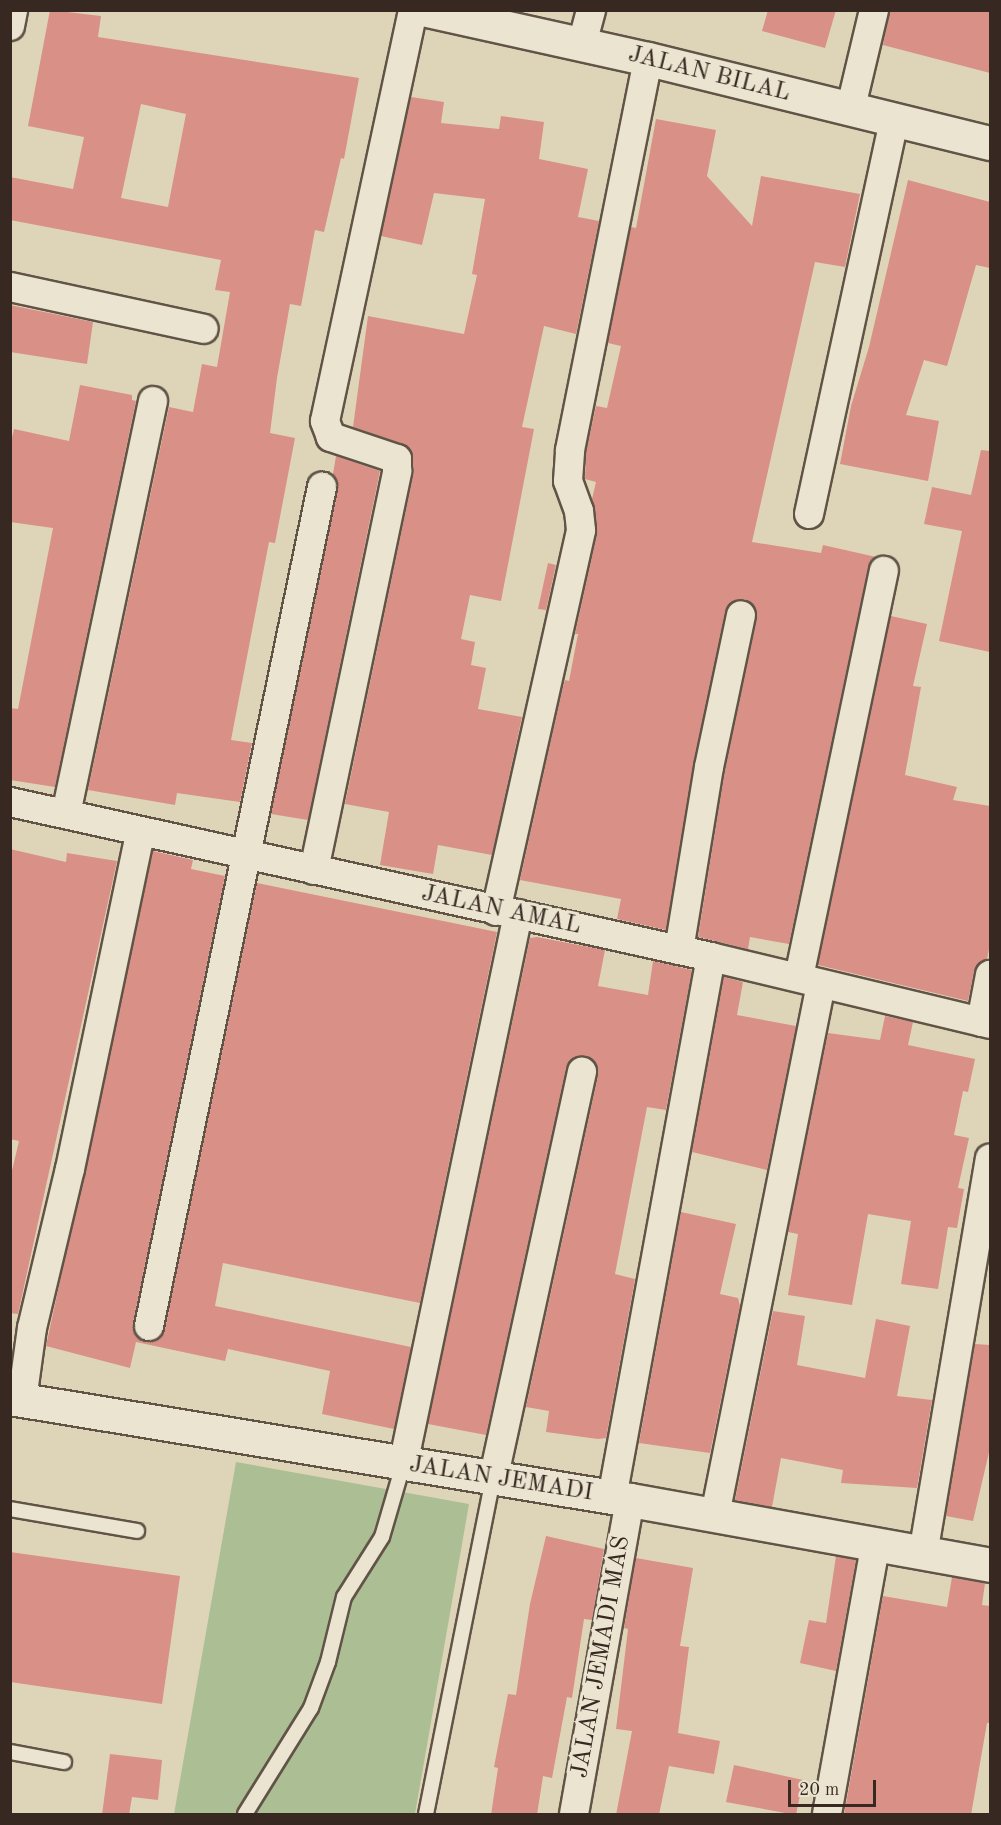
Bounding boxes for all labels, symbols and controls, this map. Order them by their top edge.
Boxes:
street label: JALAN BILAL [625,41,793,109]
street label: JALAN AMAL [419,880,583,942]
street label: JALAN JEMADI [407,1451,595,1509]
street label: JALAN JEMADI MAS [566,1534,638,1780]
scale bar [791,1768,880,1806]
text: 20 m [799,1781,839,1799]

